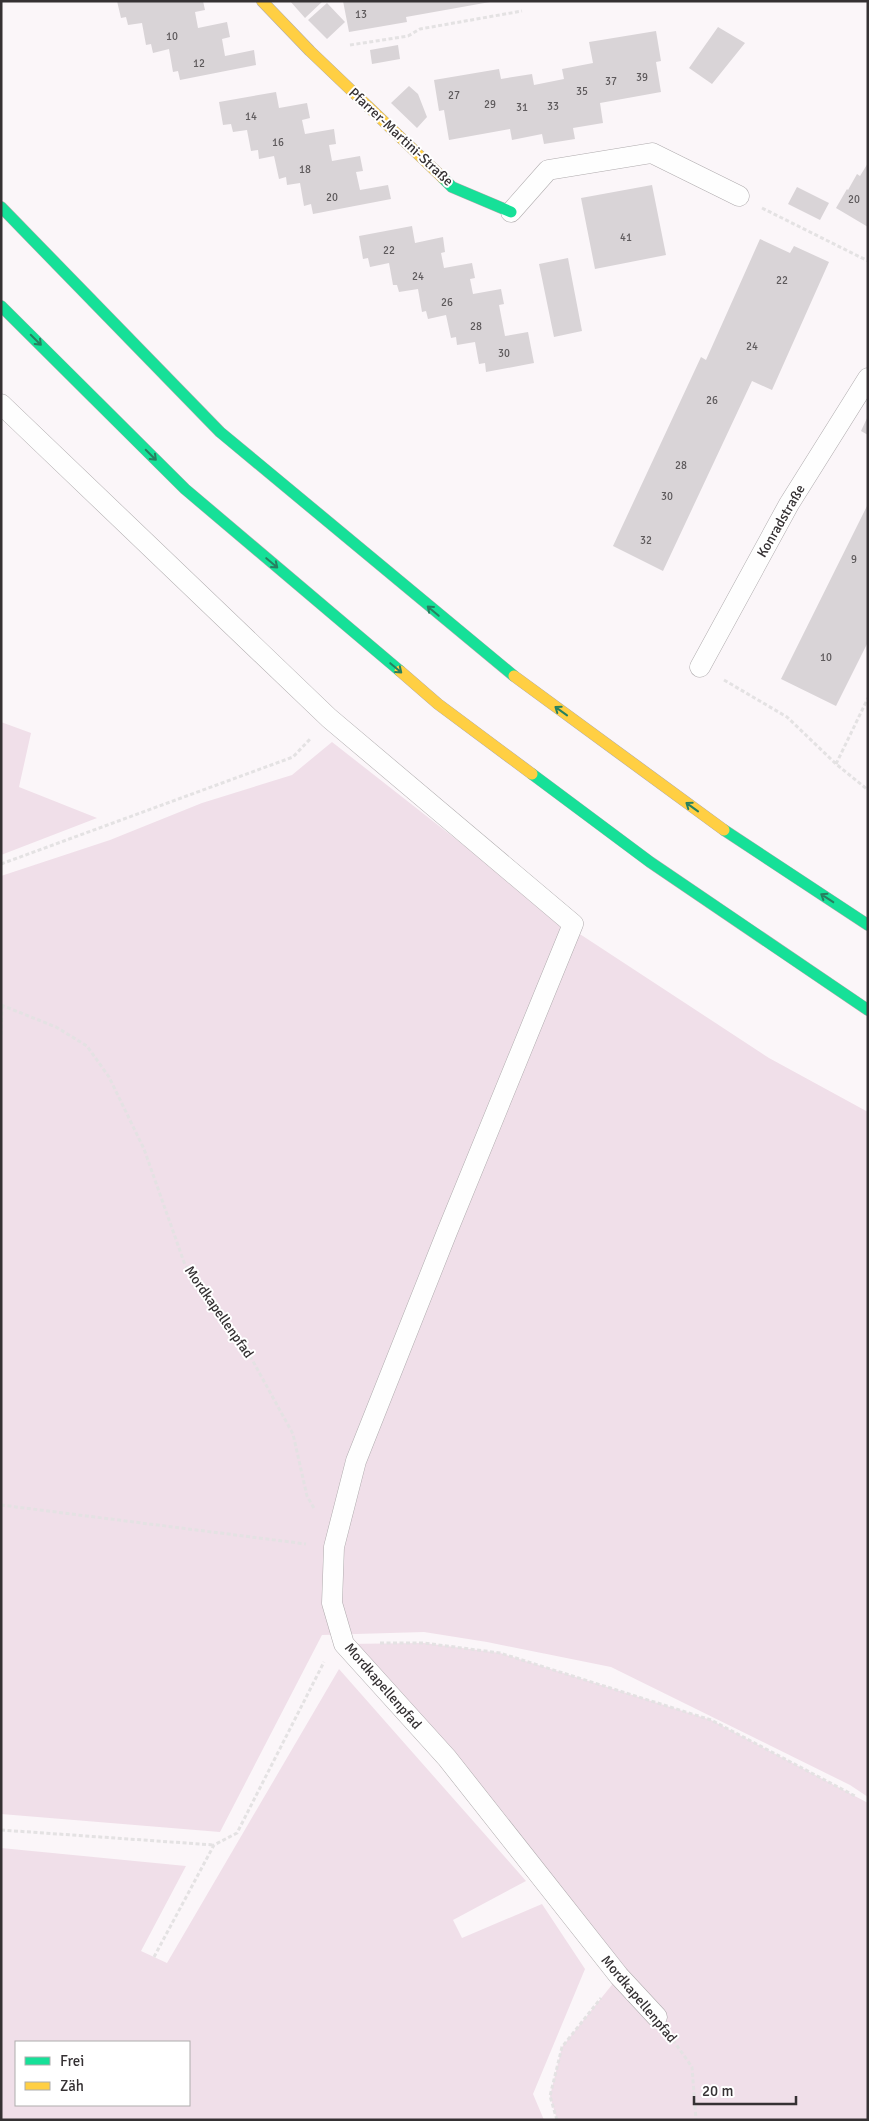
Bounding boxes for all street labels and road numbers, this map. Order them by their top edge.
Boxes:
street label: Pfarrer-Martini-Straße [345,84,457,190]
street label: Konradstraße [753,481,809,561]
street label: Mordkapellenpfad [181,1263,257,1361]
street label: Mordkapellenpfad [341,1639,425,1733]
street label: Mordkapellenpfad [598,1952,680,2046]

